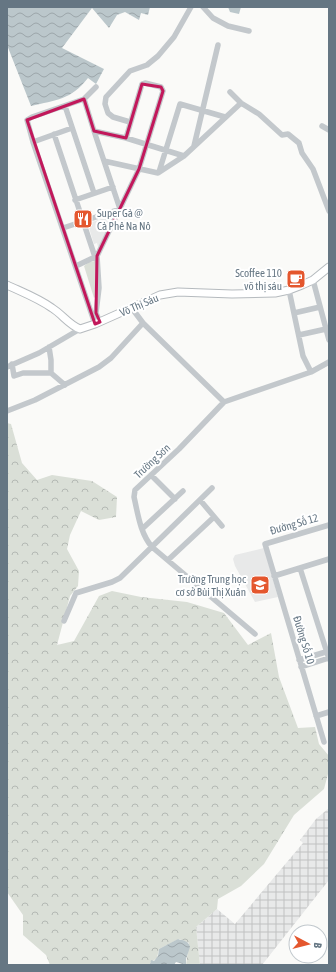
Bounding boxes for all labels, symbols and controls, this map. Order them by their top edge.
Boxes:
place label: Super Gà @ Cà Phê Na Nô [97,207,151,232]
restaurant icon: Super Gà @ Cà Phê Na Nô [72,208,94,230]
place label: Scoffee 110 võ thị sáu [235,267,282,293]
cafe icon: Scoffee 110 võ thị sáu [285,268,307,290]
street label: Võ Thị Sáu [118,292,161,319]
street label: Trường Sơn [132,441,172,481]
street label: Đường Số 12 [268,511,320,537]
place label: Trường Trung học cơ sở Bùi Thị Xuân [175,573,247,599]
school or university icon: Trường Trung học cơ sở Bùi Thị Xuân [249,574,271,596]
street label: Đường Số 10 [291,614,317,666]
north arrow [288,924,328,964]
text: B [312,942,324,949]

